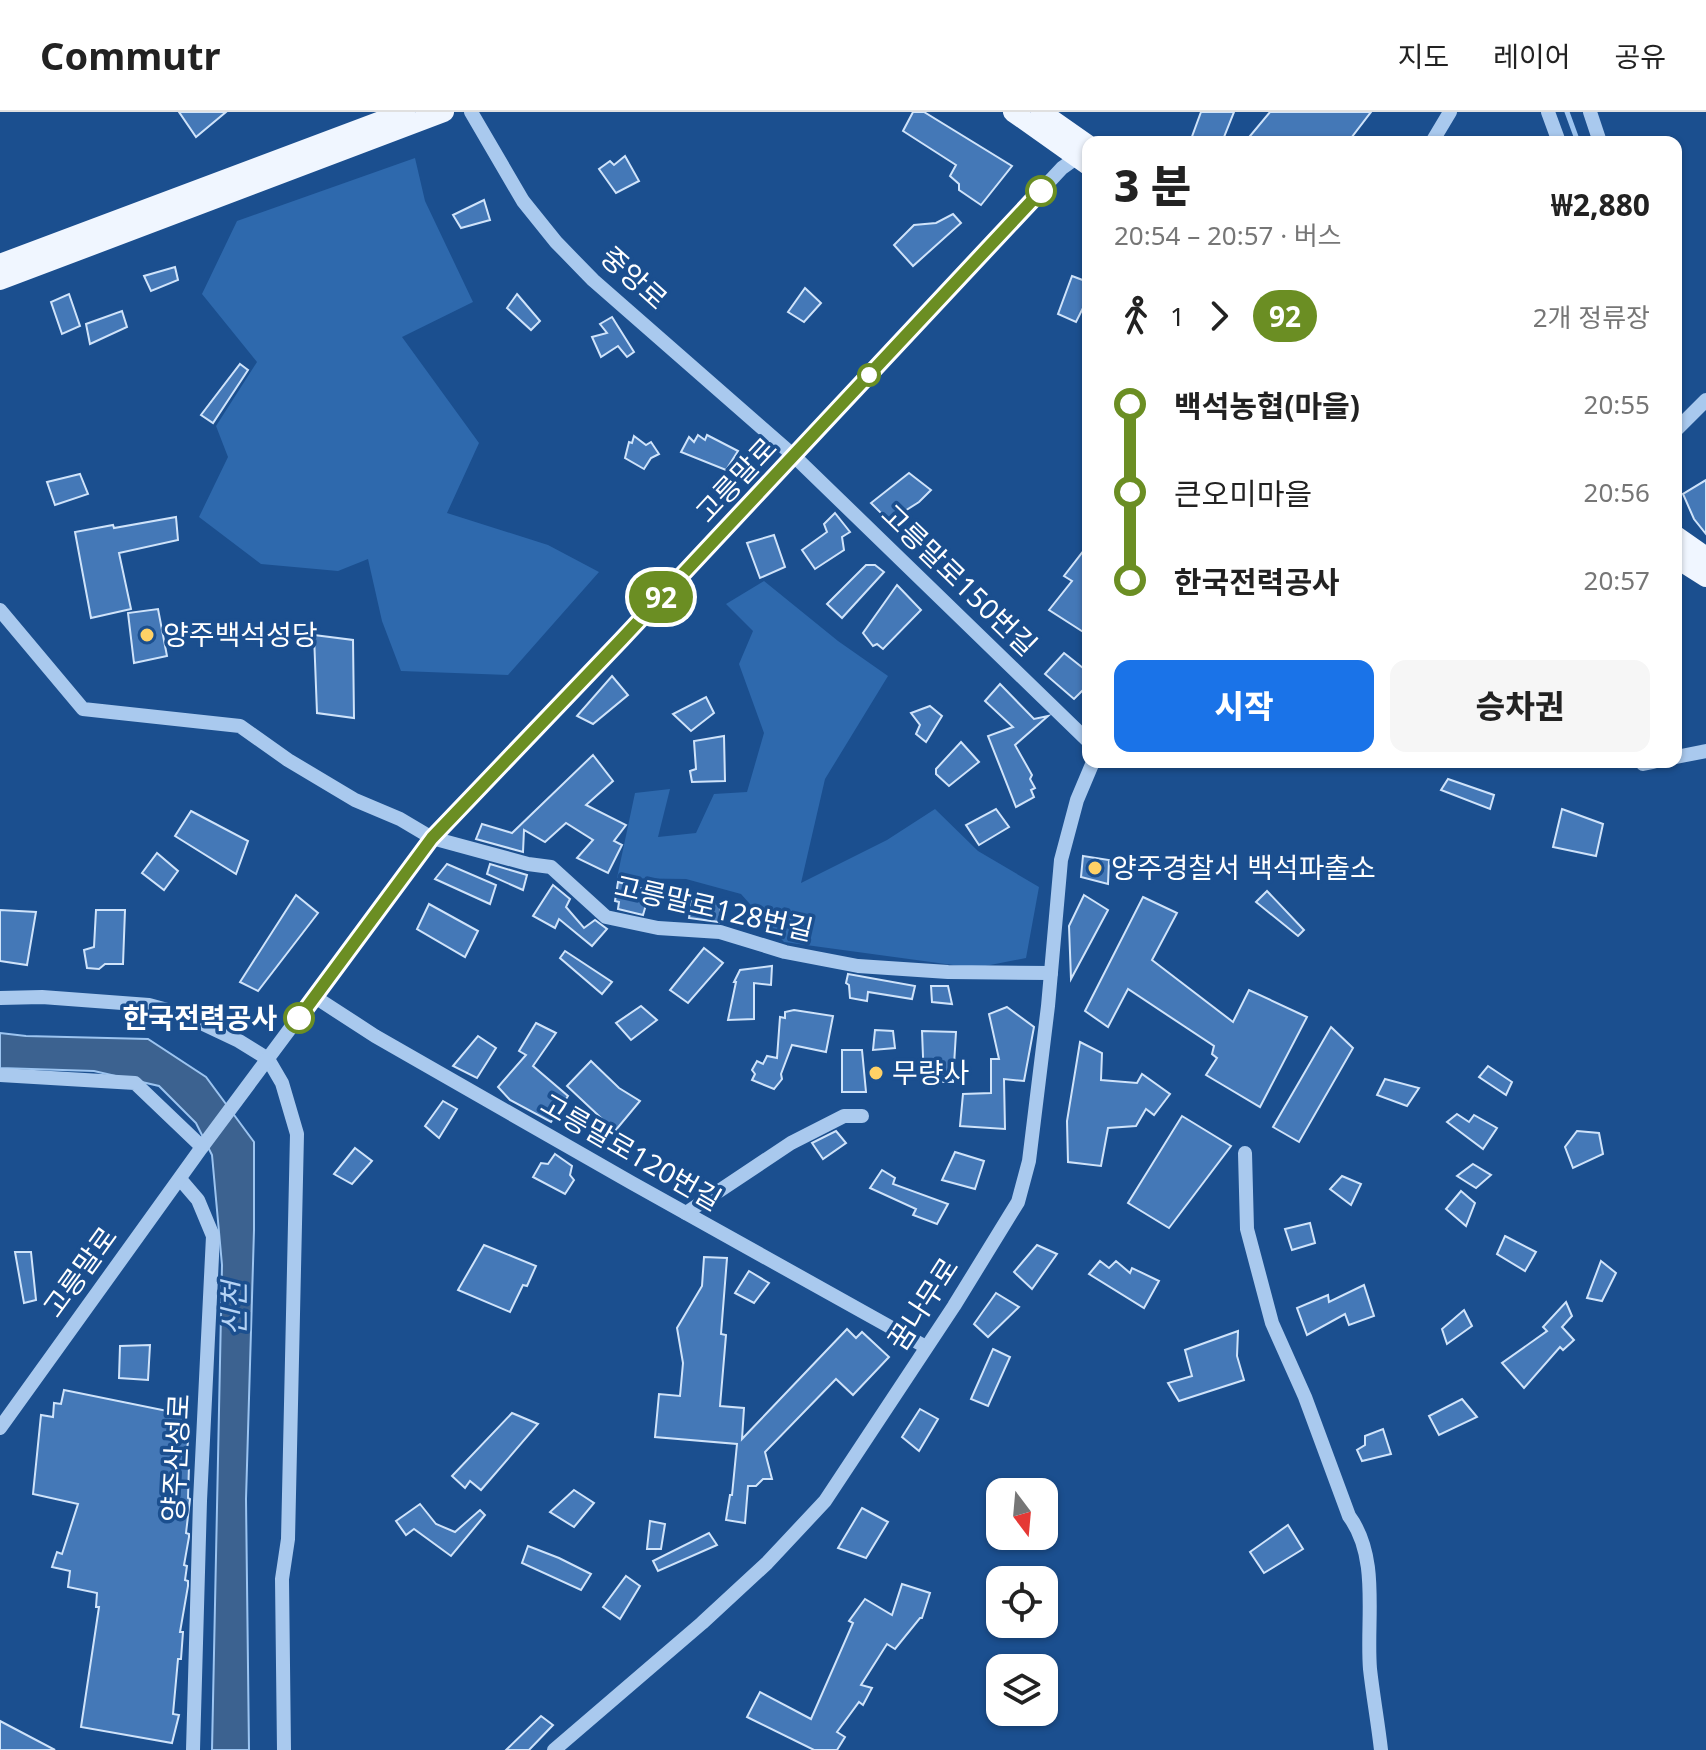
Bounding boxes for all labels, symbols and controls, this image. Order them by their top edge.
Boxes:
text: Commutr [40,29,220,81]
text: 지도 [1398,37,1449,75]
text: 레이어 [1493,37,1570,75]
text: 공유 [1614,37,1666,75]
text: 3 분 [1114,155,1191,215]
unlabelled marker [1026,176,1056,206]
text: ₩2,880 [1551,184,1650,225]
text: 20:54 – 20:57 · 버스 [1114,217,1342,253]
street label: 중앙로 [593,237,676,317]
icon: walk [1114,294,1158,338]
icon: forward [1197,294,1241,338]
text: 92 [1269,297,1301,335]
text: 1 [1170,298,1185,334]
text: 2개 정류장 [1533,299,1650,335]
unlabelled marker [858,364,880,386]
text: 백석농협(마을) [1174,385,1360,426]
text: 20:55 [1584,386,1650,422]
street label: 고릉말로 [686,429,784,530]
text: 큰오미마을 [1174,473,1312,514]
text: 20:56 [1584,474,1650,510]
street label: 고릉말로150번길 [874,495,1046,663]
text: 한국전력공사 [1174,561,1340,602]
text: 20:57 [1584,562,1650,598]
line badge: 92 [625,571,697,623]
text: 92 [645,578,677,616]
place label: 양주백석성당 [163,615,318,653]
marker: 양주백석성당 [138,626,156,644]
button: 시작 [1114,660,1374,752]
button: 승차권 [1390,660,1650,752]
place label: 양주경찰서 백석파출소 [1111,848,1376,886]
marker: 양주경찰서 백석파출소 [1086,859,1104,877]
street label: 고릉말로128번길 [611,866,817,948]
place label: 한국전력공사 [122,998,277,1036]
marker: 한국전력공사 [284,1003,314,1033]
place label: 무량사 [892,1053,969,1091]
marker: 무량사 [867,1064,885,1082]
street label: 고릉말로120번길 [534,1084,729,1218]
street label: 고릉말로 [34,1219,125,1324]
street label: 꿈나무로 [878,1250,966,1357]
water label: 신천 [213,1278,254,1337]
street label: 양주산성로 [153,1393,197,1523]
north arrow [986,1478,1058,1550]
map controls [986,1478,1058,1726]
button: locate [986,1566,1058,1638]
button: layers [986,1654,1058,1726]

